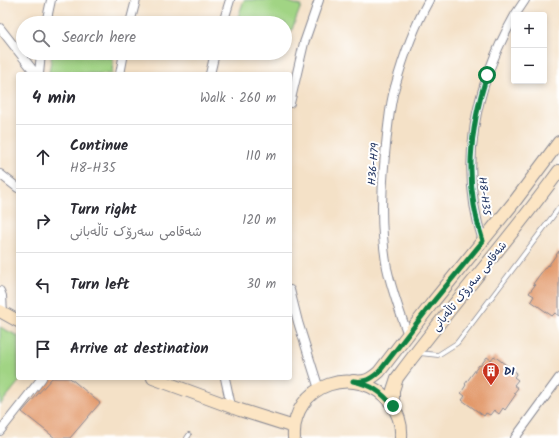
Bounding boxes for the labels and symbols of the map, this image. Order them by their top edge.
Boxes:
route start [478,66,496,84]
street label: H36-H79 [363,141,385,186]
street label: H8-H35 [473,176,495,217]
street label: شەقامی سەرۆک تاڵەبانی [428,238,512,336]
building icon: D1 [481,361,501,386]
place label: D1 [504,363,515,381]
route end [384,397,402,415]

